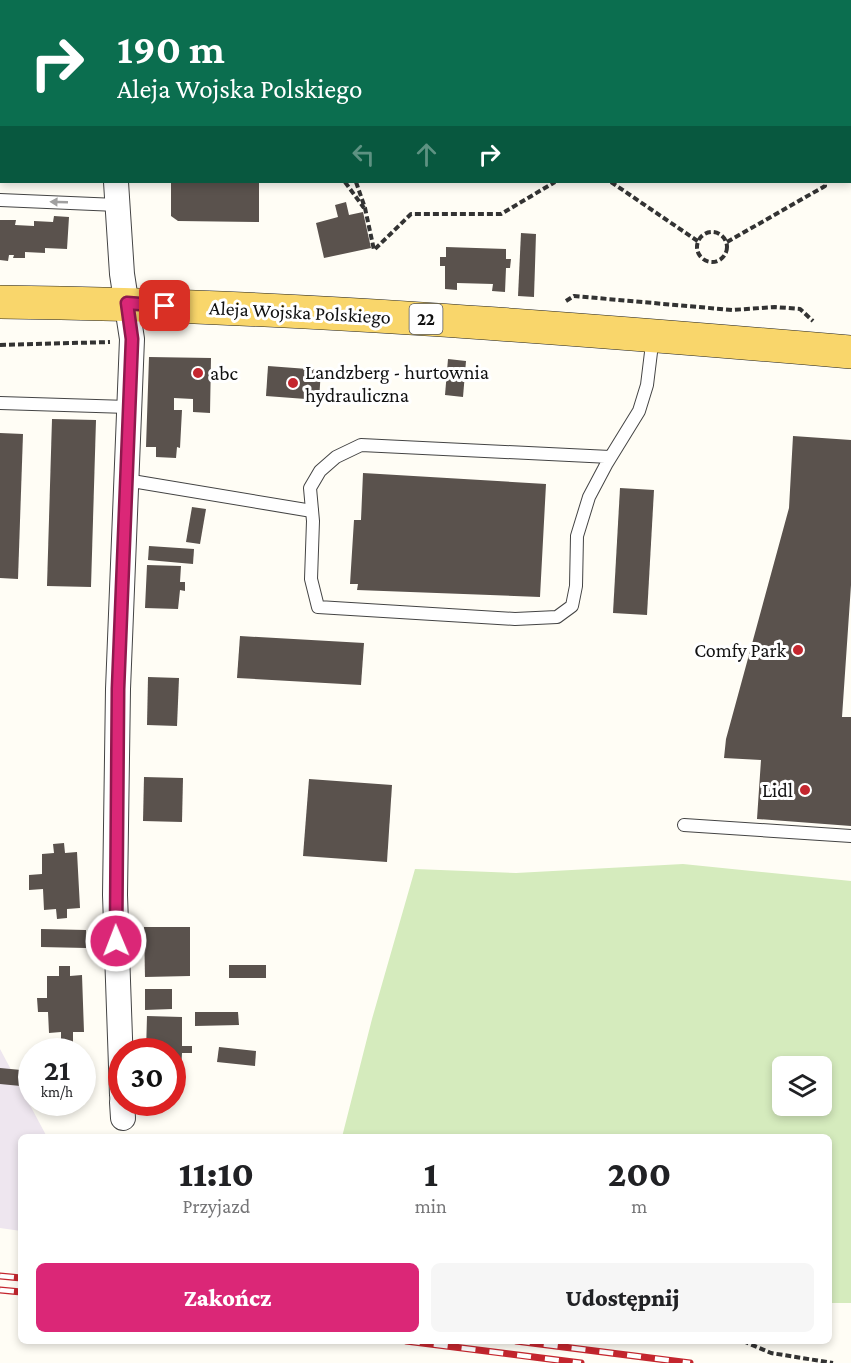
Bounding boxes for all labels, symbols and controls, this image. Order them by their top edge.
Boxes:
icon: right [18,24,96,102]
text: 190 m [117,25,225,72]
text: Aleja Wojska Polskiego [117,74,362,104]
icon: left [347,138,380,171]
icon: ahead [410,138,443,171]
icon: right [473,138,506,171]
one-way arrow [49,198,68,207]
pin [139,280,190,331]
icon: arrive [148,289,181,322]
street label: Aleja Wojska Polskiego [209,296,391,329]
road number: 22 [410,304,442,334]
place label: Landzberg - hurtownia hydrauliczna [305,361,489,407]
place label: abc [210,362,239,384]
marker: abc [191,366,205,380]
marker: Landzberg - hurtownia hydrauliczna [286,376,300,390]
place label: Comfy Park [694,639,786,662]
marker: Comfy Park [791,643,805,657]
place label: Lidl [762,779,793,801]
marker: Lidl [798,783,812,797]
position arrow [84,909,148,973]
speed limit sign: 30 [108,1038,186,1116]
text: 21 [44,1053,70,1086]
map controls [772,1056,832,1116]
button: layers [772,1056,832,1116]
text: km/h [41,1084,73,1100]
text: 11:10 [179,1154,254,1194]
text: 1 [424,1154,438,1194]
text: 200 [607,1154,671,1194]
text: Przyjazd [182,1195,250,1217]
text: min [415,1195,447,1217]
text: m [631,1195,647,1217]
button: Zakończ [36,1263,419,1332]
button: Udostępnij [431,1263,814,1332]

